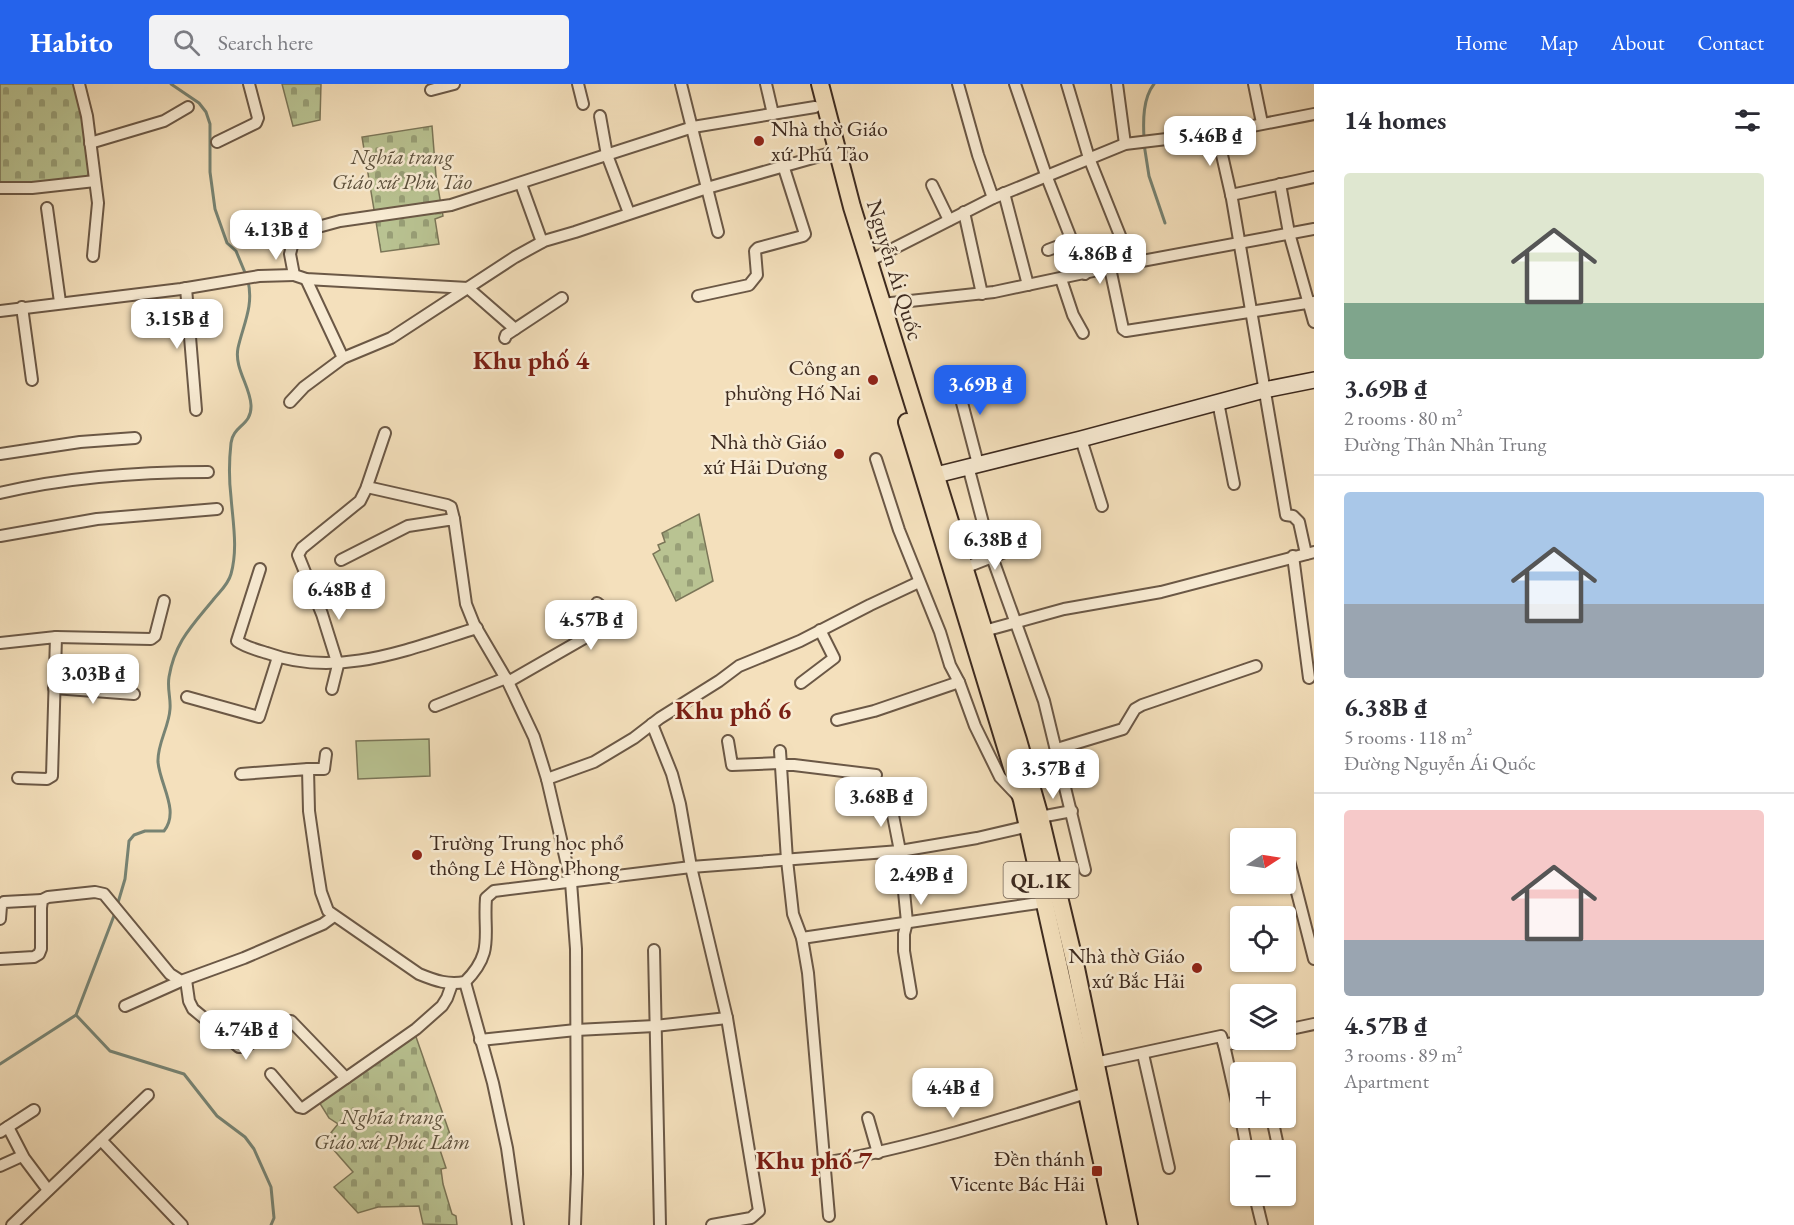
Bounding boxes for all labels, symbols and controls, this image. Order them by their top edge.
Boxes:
search box [149,15,569,69]
text: Habito [30,24,113,60]
icon: search [170,26,203,59]
text: Search here [218,28,313,57]
text: Home [1455,29,1507,56]
text: Map [1540,29,1578,56]
text: About [1611,29,1664,56]
text: Contact [1697,29,1764,56]
text: 14 homes [1344,103,1446,137]
icon: filters [1731,104,1764,137]
place label: Nhà thờ Giáo xứ Phú Tảo [771,114,888,168]
pin: 5.46B ₫ [1155,116,1265,167]
text: 5.46B ₫ [1178,122,1242,148]
marker: Nhà thờ Giáo xứ Phú Tảo [752,134,766,148]
park label: Nghĩa trang Giáo xứ Phù Tảo [332,142,472,196]
street label: Nguyễn Ái Quốc [860,196,930,344]
pin: 4.13B ₫ [221,210,331,261]
icon: home [1500,212,1608,320]
text: 4.13B ₫ [244,216,308,242]
pin: 4.86B ₫ [1045,234,1155,285]
text: 4.86B ₫ [1068,240,1132,266]
pin: 3.15B ₫ [122,299,232,350]
text: 3.15B ₫ [145,305,209,331]
district label: Khu phố 4 [473,343,589,377]
place label: Công an phường Hố Nai [725,353,861,407]
pin: 3.69B ₫ [925,365,1035,416]
text: 3.69B ₫ [948,371,1012,397]
text: 3.69B ₫ [1344,371,1427,405]
marker: Công an phường Hố Nai [866,373,880,387]
text: 2 rooms · 80 m² [1344,405,1463,431]
place label: Nhà thờ Giáo xứ Hải Dương [703,427,827,481]
text: Đường Thân Nhân Trung [1344,431,1546,457]
marker: Nhà thờ Giáo xứ Hải Dương [832,447,846,461]
pin: 6.38B ₫ [940,520,1050,571]
text: 6.38B ₫ [963,526,1027,552]
icon: home [1500,531,1608,639]
pin: 6.48B ₫ [284,570,394,621]
text: 6.48B ₫ [307,576,371,602]
pin: 4.57B ₫ [536,600,646,651]
text: 4.57B ₫ [559,606,623,632]
pin: 3.03B ₫ [38,654,148,705]
text: 3.03B ₫ [61,660,125,686]
text: 6.38B ₫ [1344,690,1427,724]
district label: Khu phố 6 [675,693,791,727]
text: 5 rooms · 118 m² [1344,724,1472,750]
pin: 3.57B ₫ [998,749,1108,800]
text: Đường Nguyễn Ái Quốc [1344,750,1536,776]
text: 3.57B ₫ [1021,755,1085,781]
pin: 3.68B ₫ [826,777,936,828]
text: 3.68B ₫ [849,783,913,809]
place label: Trường Trung học phổ thông Lê Hồng Phong [429,828,624,882]
north arrow [1230,828,1296,894]
map controls [1230,828,1296,1206]
marker: Trường Trung học phổ thông Lê Hồng Phong [410,848,424,862]
icon: home [1500,849,1608,957]
pin: 2.49B ₫ [866,855,976,906]
text: 2.49B ₫ [889,861,953,887]
road number: QL.1K [1004,862,1078,898]
button: locate [1230,906,1296,972]
place label: Nhà thờ Giáo xứ Bắc Hải [1068,941,1185,995]
marker: Nhà thờ Giáo xứ Bắc Hải [1190,961,1204,975]
button: layers [1230,984,1296,1050]
text: 4.57B ₫ [1344,1008,1427,1042]
pin: 4.74B ₫ [191,1010,301,1061]
text: 4.74B ₫ [214,1016,278,1042]
text: 3 rooms · 89 m² [1344,1042,1463,1068]
button: + [1230,1062,1296,1128]
pin: 4.4B ₫ [904,1068,1002,1119]
text: Apartment [1344,1068,1429,1094]
text: 4.4B ₫ [926,1074,980,1100]
park label: Nghĩa trang Giáo xứ Phúc Lâm [314,1102,470,1156]
button: − [1230,1140,1296,1206]
district label: Khu phố 7 [756,1143,872,1177]
place label: Đền thánh Vicente Bác Hải [950,1144,1085,1198]
marker: Đền thánh Vicente Bác Hải [1090,1164,1104,1178]

